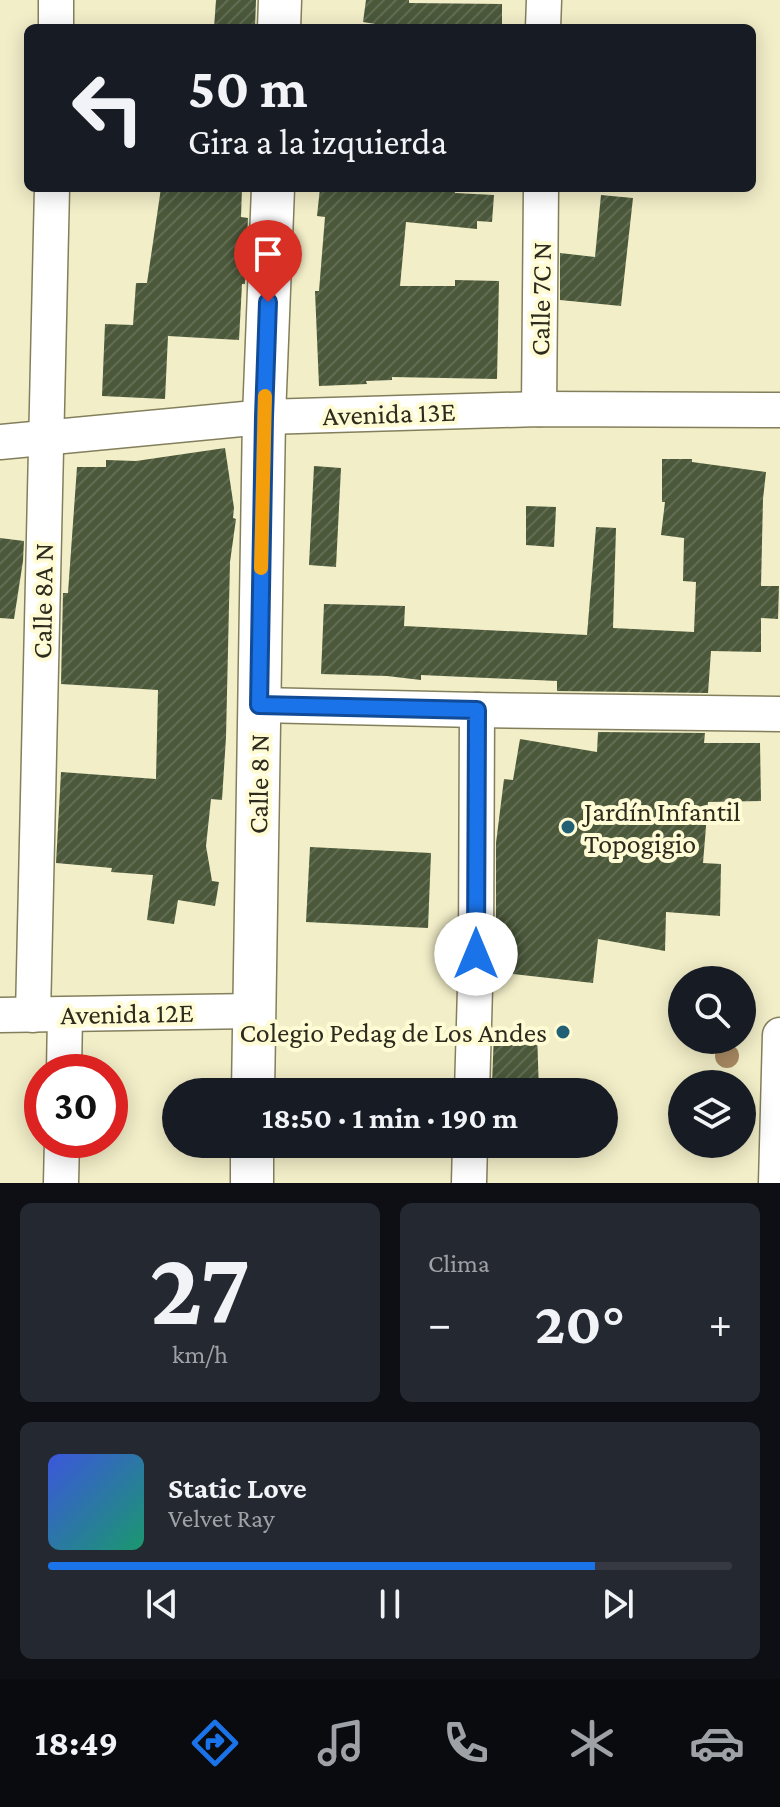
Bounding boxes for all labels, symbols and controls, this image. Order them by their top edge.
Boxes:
icon: left [56,56,160,160]
text: 50 m [188,57,308,119]
text: Gira a la izquierda [188,122,447,162]
pin [234,220,302,302]
icon: arrive [246,232,290,276]
street label: Calle 7C N [524,242,557,356]
street label: Avenida 13E [322,396,456,431]
street label: Calle 8A N [26,543,59,659]
street label: Calle 8 N [242,734,275,834]
place label: Jardín Infantil Topogigio [581,796,741,859]
marker: Jardín Infantil Topogigio [559,818,577,836]
position arrow [434,912,518,996]
map controls [668,966,756,1158]
button: search [668,966,756,1054]
street label: Avenida 12E [60,997,194,1030]
place label: Colegio Pedag de Los Andes [239,1017,547,1048]
marker: Colegio Pedag de Los Andes [554,1023,572,1041]
speed limit sign: 30 [24,1054,128,1158]
button: layers [668,1070,756,1158]
text: 18:50 · 1 min · 190 m [262,1101,518,1134]
text: 27 [150,1230,250,1345]
text: Clima [428,1249,490,1278]
text: 20° [535,1289,625,1356]
text: − [428,1299,451,1347]
text: + [709,1299,732,1347]
text: km/h [172,1340,228,1369]
text: Static Love [168,1471,307,1504]
text: Velvet Ray [168,1504,275,1533]
icon: previous [140,1582,184,1626]
icon: pause [368,1582,412,1626]
icon: next [596,1582,640,1626]
icon: directions [187,1715,243,1771]
icon: music [313,1715,369,1771]
icon: phone [438,1715,494,1771]
icon: climate [564,1715,620,1771]
icon: car [689,1715,745,1771]
text: 18:49 [35,1723,118,1763]

